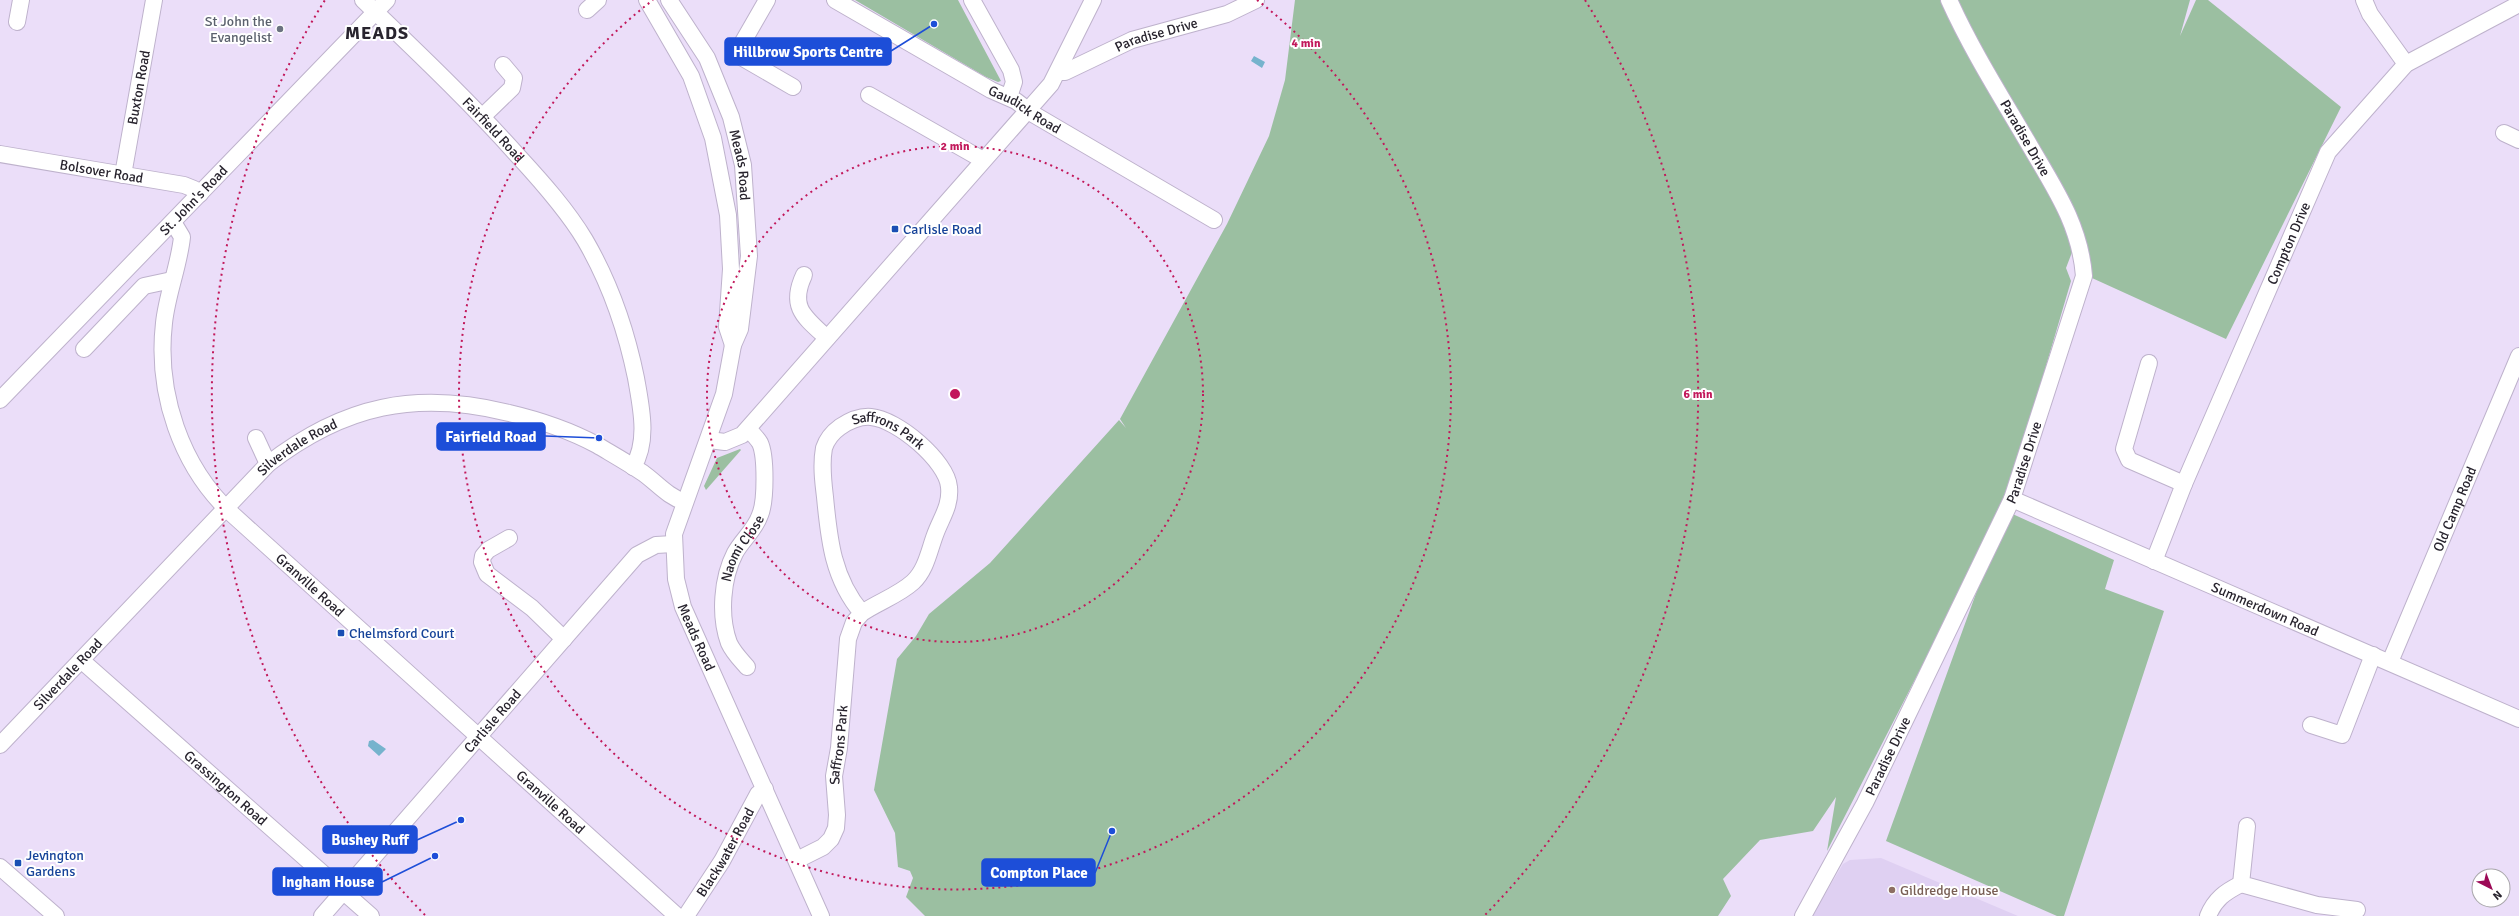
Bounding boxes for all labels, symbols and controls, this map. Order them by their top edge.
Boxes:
place label: St John the Evangelist [205,13,272,46]
street label: Paradise Drive [1112,14,1199,55]
district label: MEADS [345,22,409,44]
marker: St John the Evangelist [275,24,285,34]
text: 4 min [1292,36,1321,51]
callout: Hillbrow Sports Centre [725,38,891,65]
text: Hillbrow Sports Centre [733,43,883,61]
street label: Buxton Road [124,49,153,126]
street label: Gaudick Road [986,81,1064,137]
street label: Fairfield Road [459,94,528,166]
street label: Paradise Drive [1996,97,2054,179]
street label: Meads Road [726,128,754,201]
text: 2 min [941,139,970,154]
street label: Bolsover Road [58,156,145,187]
street label: St. John's Road [156,162,231,239]
street label: Compton Drive [2263,199,2314,287]
place label: Carlisle Road [903,221,982,238]
marker: Carlisle Road [890,224,900,234]
centre of rings [948,387,962,401]
text: 6 min [1684,387,1713,402]
street label: Saffrons Park [849,408,929,453]
street label: Silverdale Road [253,415,340,479]
street label: Paradise Drive [2002,419,2045,507]
callout: Fairfield Road [437,423,545,450]
text: Fairfield Road [445,428,537,446]
street label: Old Camp Road [2429,464,2480,554]
street label: Naomi Close [717,512,768,583]
street label: Granville Road [272,549,348,620]
street label: Summerdown Road [2209,578,2321,640]
street label: Meads Road [674,601,719,673]
place label: Chelmsford Court [349,625,455,642]
marker: Chelmsford Court [336,628,346,638]
street label: Silverdale Road [30,635,106,713]
street label: Carlisle Road [460,686,525,756]
street label: Saffrons Park [825,704,851,785]
street label: Paradise Drive [1861,714,1914,798]
street label: Grassington Road [181,747,271,829]
street label: Granville Road [513,767,589,837]
street label: Blackwater Road [693,805,758,900]
callout: Bushey Ruff [323,826,417,853]
text: Bushey Ruff [331,831,410,849]
place label: Jevington Gardens [26,847,84,880]
marker: Jevington Gardens [13,858,23,868]
callout: Compton Place [982,859,1095,886]
text: Compton Place [990,864,1088,882]
callout: Ingham House [273,868,382,895]
north arrow [2471,868,2511,908]
text: Ingham House [282,873,374,891]
place label: Gildredge House [1900,882,1999,899]
marker: Gildredge House [1887,885,1897,895]
text: N [2490,888,2505,902]

